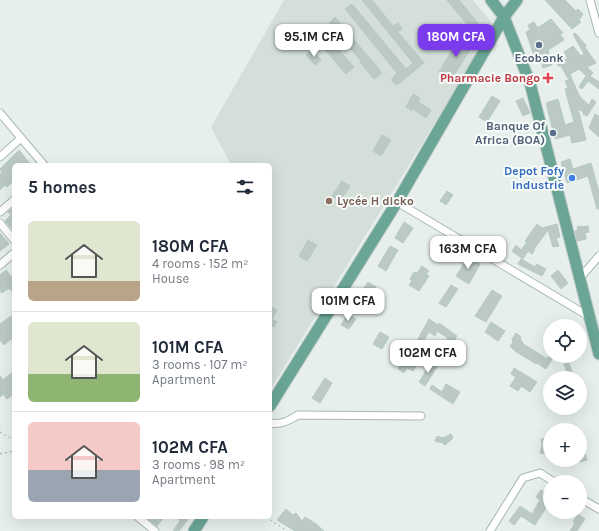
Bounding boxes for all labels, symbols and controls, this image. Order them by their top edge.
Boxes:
pin: 95.1M CFA [268,24,360,58]
pin: 180M CFA [415,24,497,58]
text: 95.1M CFA [284,29,344,44]
text: 180M CFA [427,29,485,44]
marker: Ecobank [534,40,544,50]
place label: Ecobank [514,51,564,65]
place label: Pharmacie Bongo [440,71,540,85]
marker: Pharmacie Bongo [543,73,553,83]
place label: Banque Of Africa (BOA) [475,119,546,147]
marker: Banque Of Africa (BOA) [548,128,558,138]
place label: Depot Fofy industrie [504,164,564,192]
marker: Depot Fofy industrie [567,173,577,183]
icon: filters [234,176,256,198]
text: 5 homes [28,177,97,197]
place label: Lycée H dicko [337,194,414,208]
marker: Lycée H dicko [324,196,334,206]
text: 180M CFA [152,236,229,256]
pin: 163M CFA [427,236,509,270]
icon: home [60,237,108,285]
text: 163M CFA [439,241,497,256]
text: 4 rooms · 152 m² [152,256,248,271]
text: House [152,271,189,286]
pin: 101M CFA [307,288,389,322]
text: 101M CFA [321,293,375,308]
map controls [543,319,587,519]
button: locate [543,319,587,363]
text: 101M CFA [152,337,224,357]
icon: home [60,338,108,386]
pin: 102M CFA [387,340,469,374]
text: 102M CFA [399,345,457,360]
text: 3 rooms · 107 m² [152,357,248,372]
button: layers [543,371,587,415]
text: Apartment [152,372,215,387]
button: + [543,423,587,467]
text: 102M CFA [152,437,228,457]
icon: home [60,438,108,486]
text: 3 rooms · 98 m² [152,457,245,472]
text: Apartment [152,472,215,487]
button: − [543,475,587,519]

